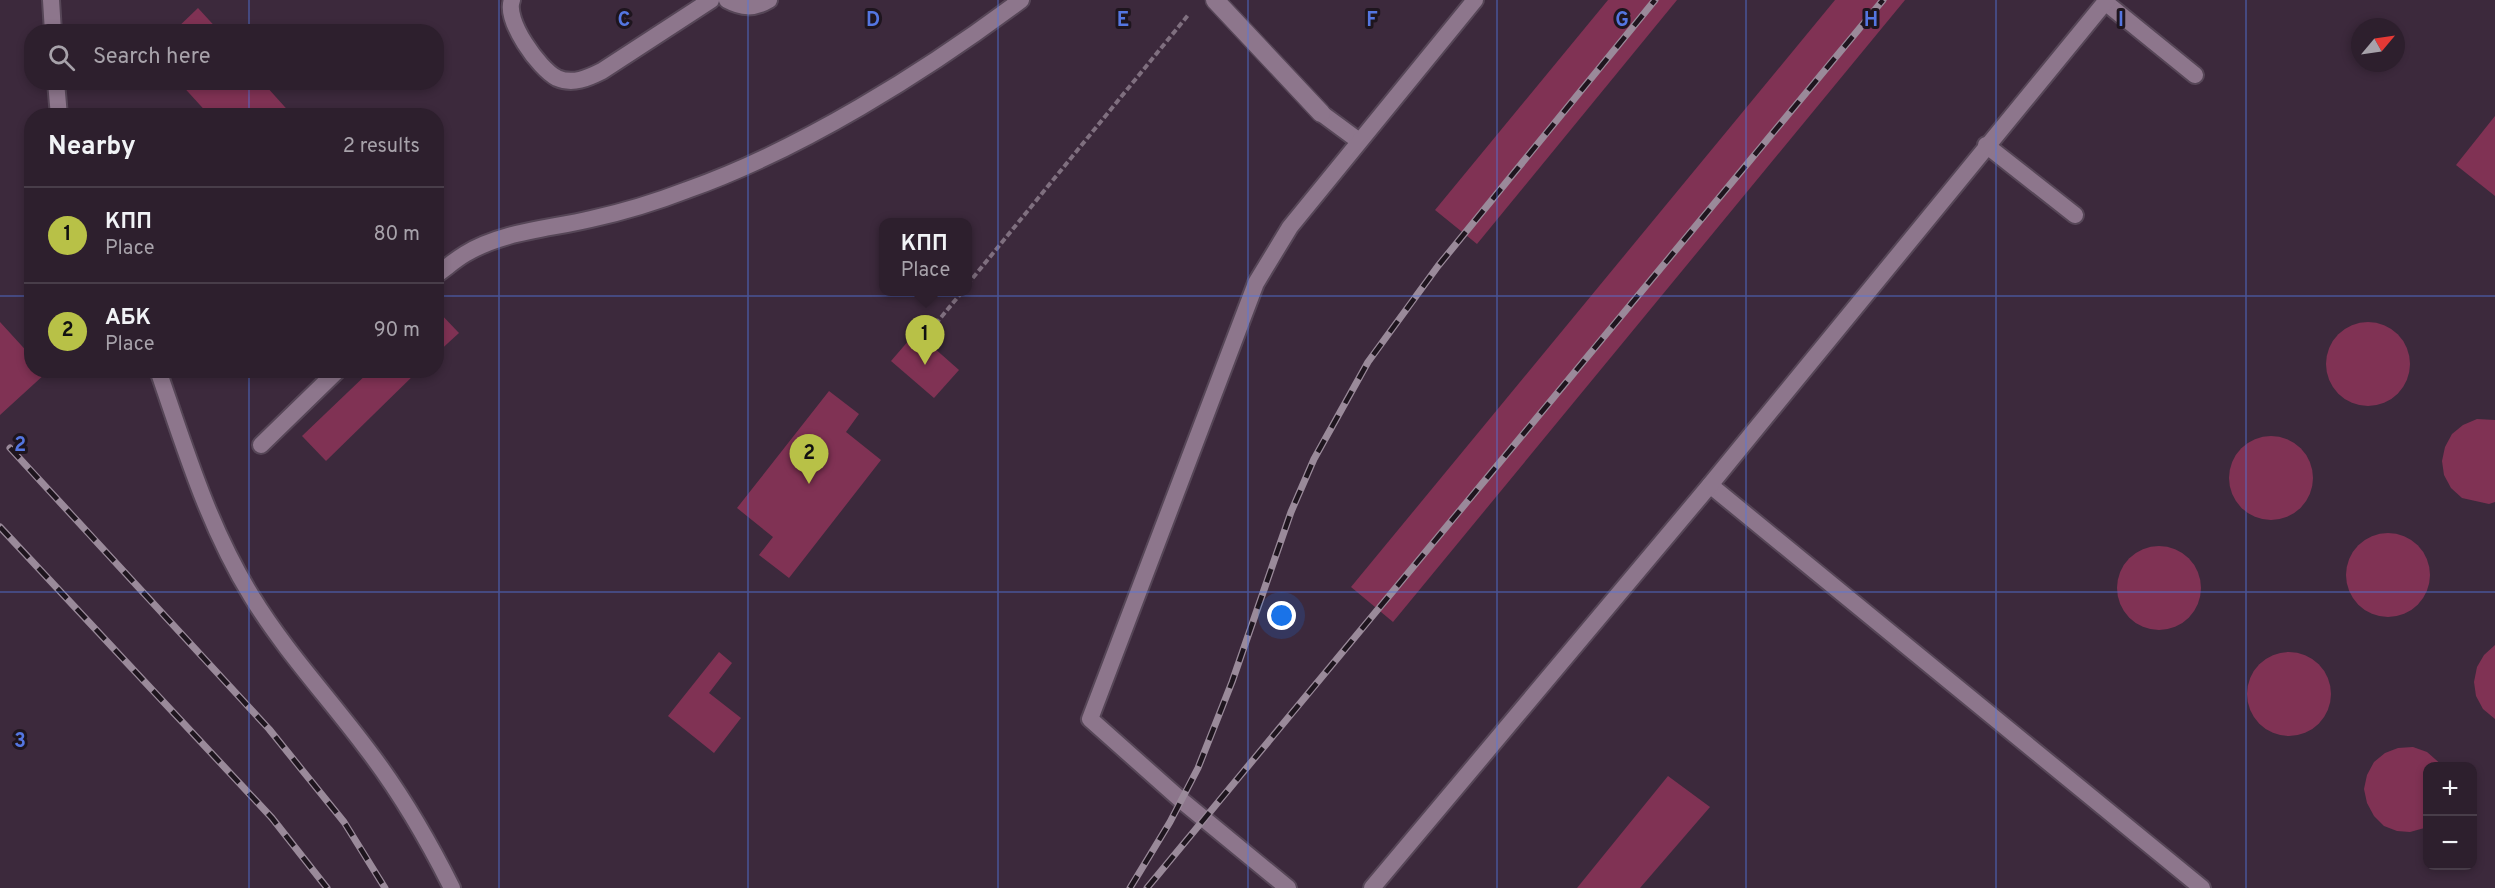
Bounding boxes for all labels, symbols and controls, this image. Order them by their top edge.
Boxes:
text: C [618,8,630,34]
text: D [866,8,880,34]
text: E [1117,8,1129,34]
text: F [1366,8,1378,34]
text: G [1615,8,1629,34]
text: H [1864,8,1878,34]
text: I [2118,8,2124,34]
north arrow [2351,18,2405,72]
search box [24,24,444,90]
icon: search [45,41,78,74]
text: Search here [93,44,211,71]
text: Nearby [48,131,136,164]
text: 2 results [343,134,420,160]
text: КПП [105,209,152,236]
popup [879,218,972,296]
text: 1 [64,222,72,248]
text: 80 m [374,222,420,248]
text: КПП [901,231,948,258]
text: Place [105,236,155,262]
text: Place [901,258,950,284]
text: АБК [105,305,151,332]
pin: 1 [906,316,944,365]
text: 2 [61,318,74,344]
text: 90 m [374,318,420,344]
text: Place [105,332,155,358]
text: 2 [14,433,26,459]
pin: 2 [790,434,828,484]
your location [1267,601,1296,630]
text: 3 [14,729,26,755]
map controls [2423,762,2477,870]
button: + [2423,762,2477,816]
button: − [2423,816,2477,870]

